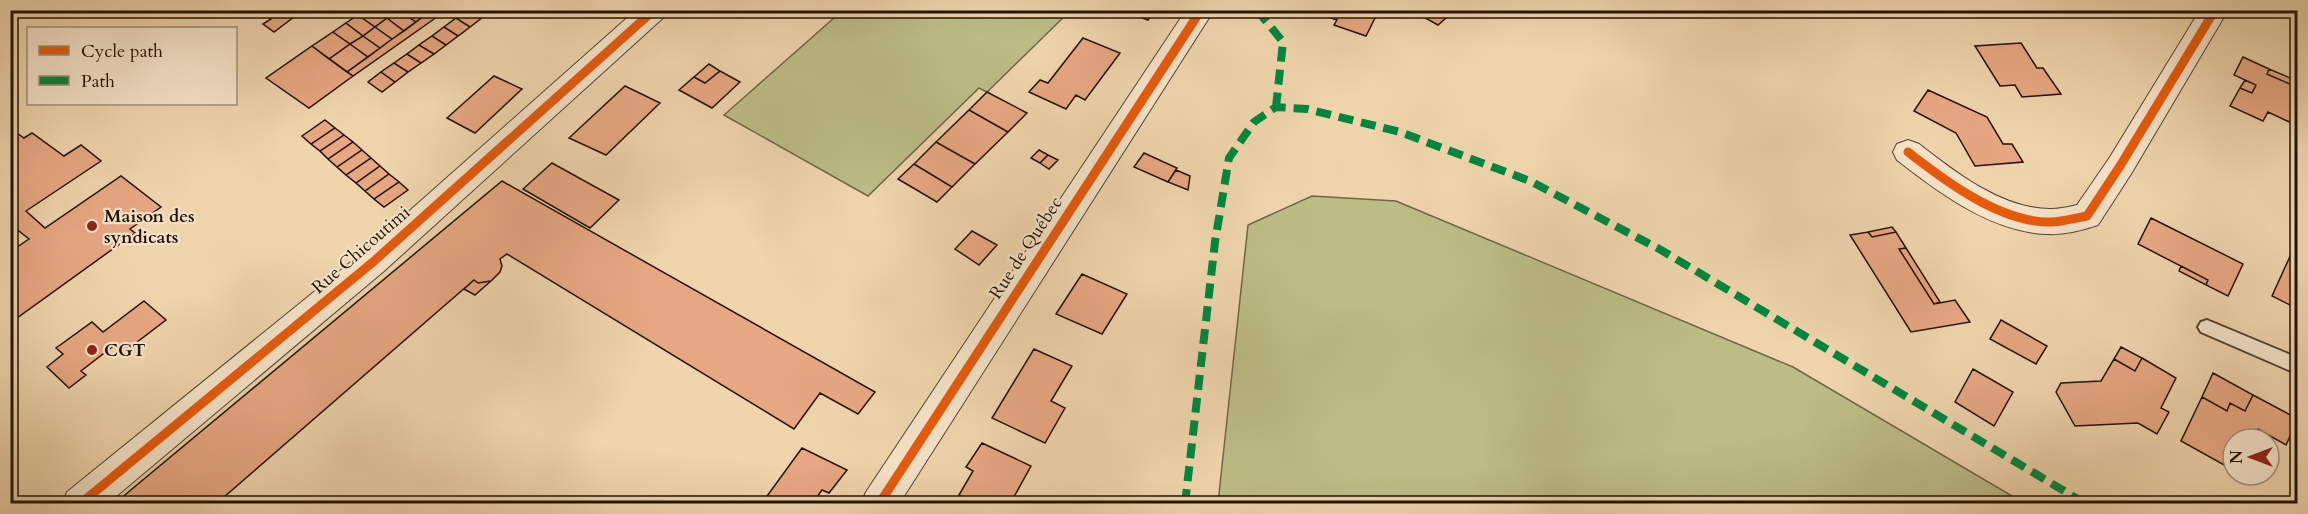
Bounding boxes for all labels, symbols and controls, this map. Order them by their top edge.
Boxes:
legend [27,27,237,105]
text: Cycle path [81,39,163,64]
text: Path [81,69,115,94]
street label: Rue de Québec [983,192,1069,304]
street label: Rue Chicoutimi [306,200,416,300]
place label: Maison des syndicats [104,204,195,250]
marker: Maison des syndicats [85,219,99,233]
place label: CGT [104,338,146,363]
marker: CGT [85,343,99,357]
north arrow [2221,427,2281,487]
text: N [2226,450,2248,464]

